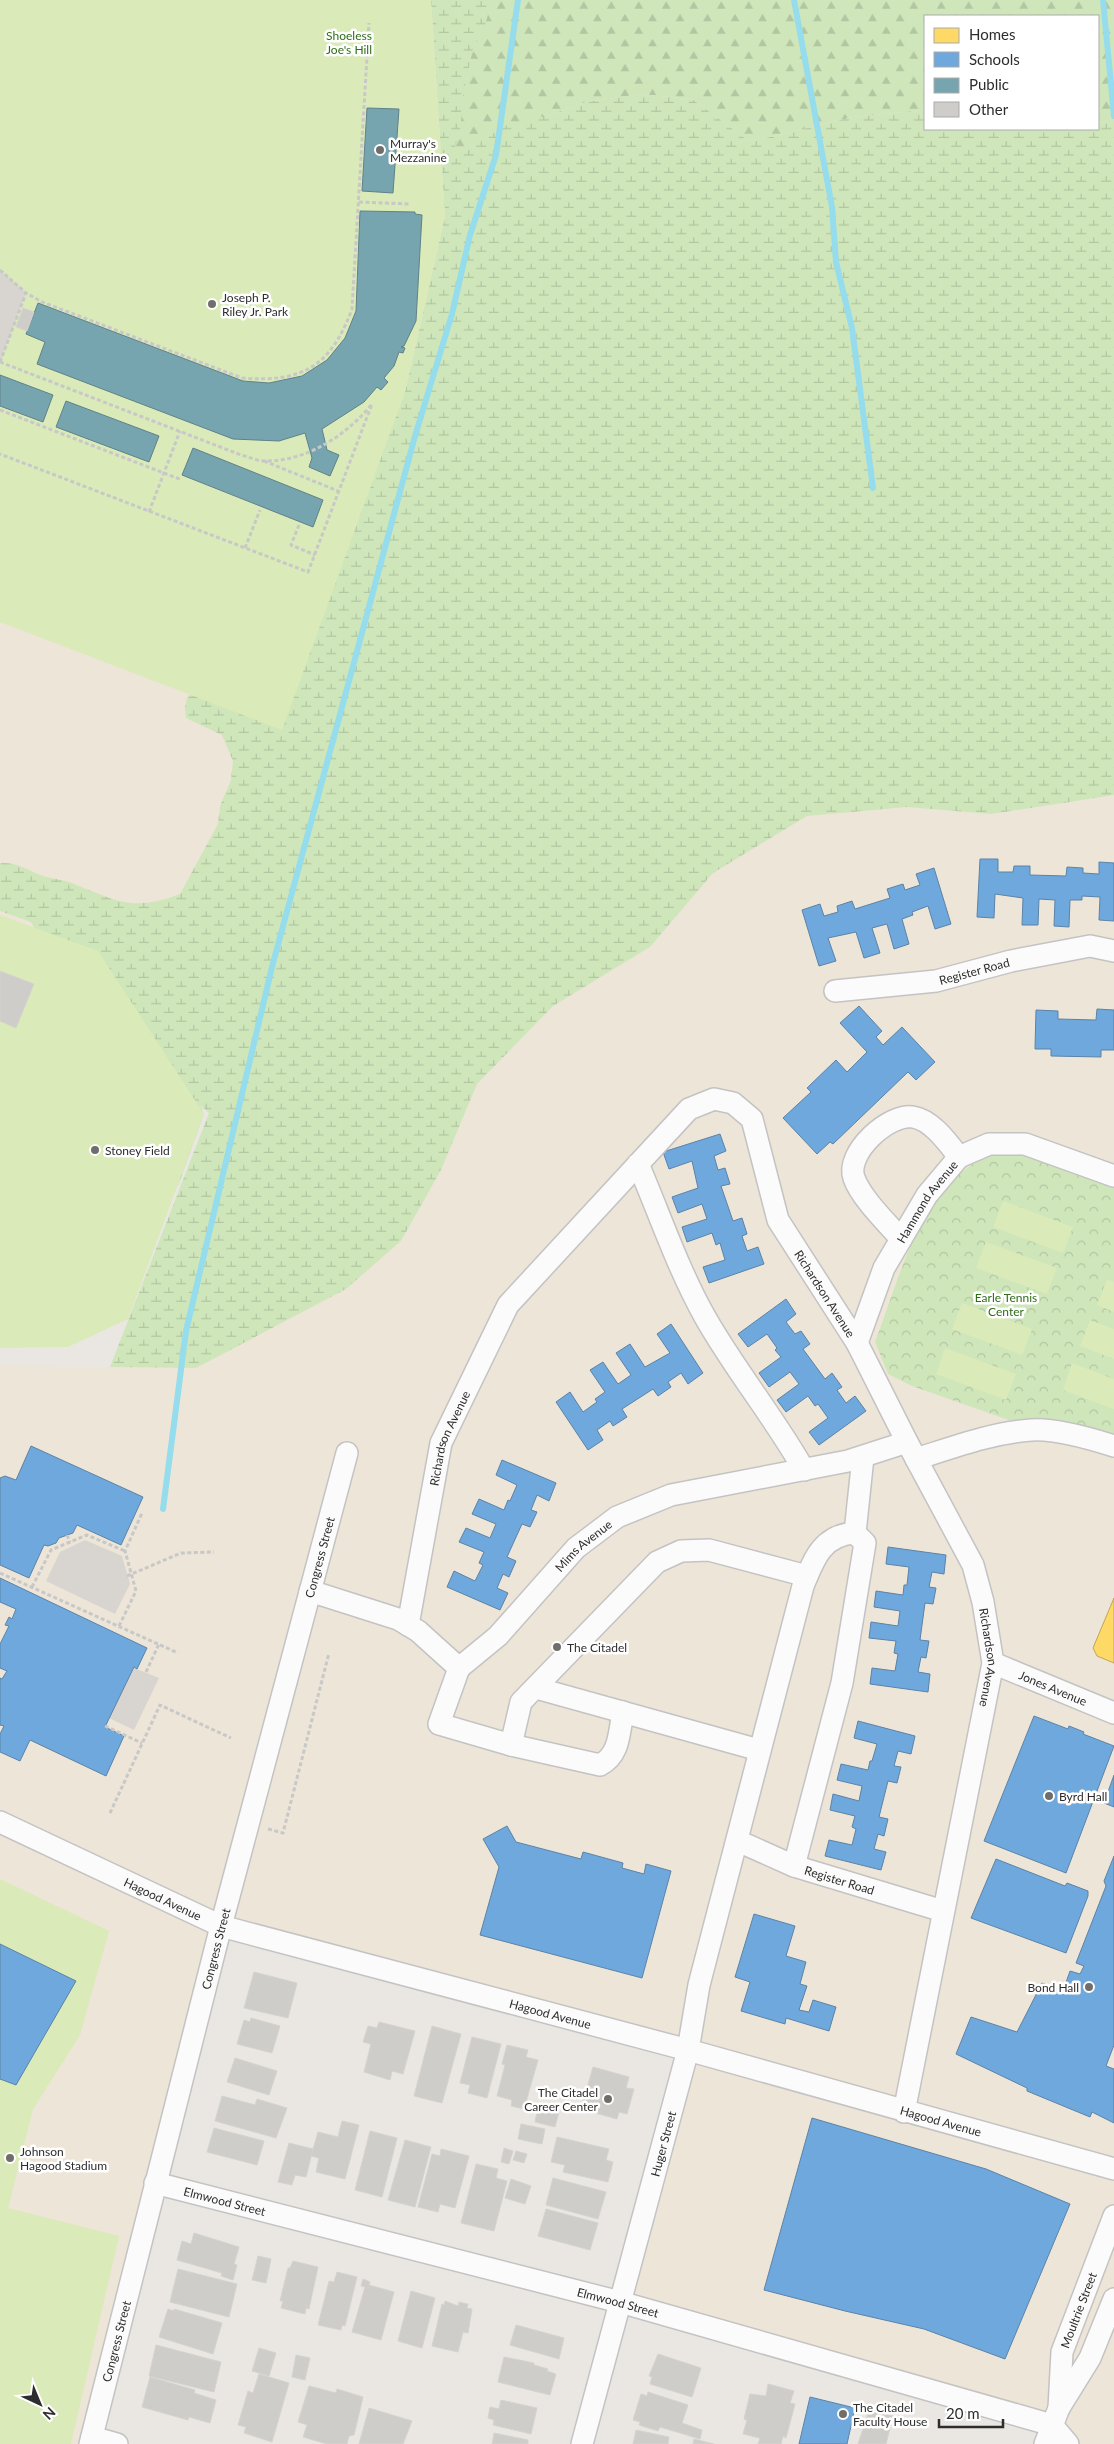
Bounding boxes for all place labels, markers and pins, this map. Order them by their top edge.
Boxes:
place label: Murray's Mezzanine [390,136,447,165]
marker: Murray's Mezzanine [374,144,386,156]
place label: Joseph P. Riley Jr. Park [222,290,289,319]
marker: Joseph P. Riley Jr. Park [206,298,218,310]
place label: Stoney Field [105,1143,170,1158]
marker: Stoney Field [89,1144,101,1156]
place label: The Citadel [567,1640,627,1655]
marker: The Citadel [551,1641,563,1653]
place label: Byrd Hall [1059,1789,1107,1804]
marker: Byrd Hall [1043,1790,1055,1802]
place label: Bond Hall [1027,1980,1079,1995]
marker: Bond Hall [1083,1981,1095,1993]
place label: The Citadel Career Center [524,2085,599,2114]
marker: The Citadel Career Center [602,2093,614,2105]
place label: Johnson Hagood Stadium [20,2144,107,2173]
marker: Johnson Hagood Stadium [4,2152,16,2164]
place label: The Citadel Faculty House [853,2400,927,2429]
marker: The Citadel Faculty House [837,2408,849,2420]

